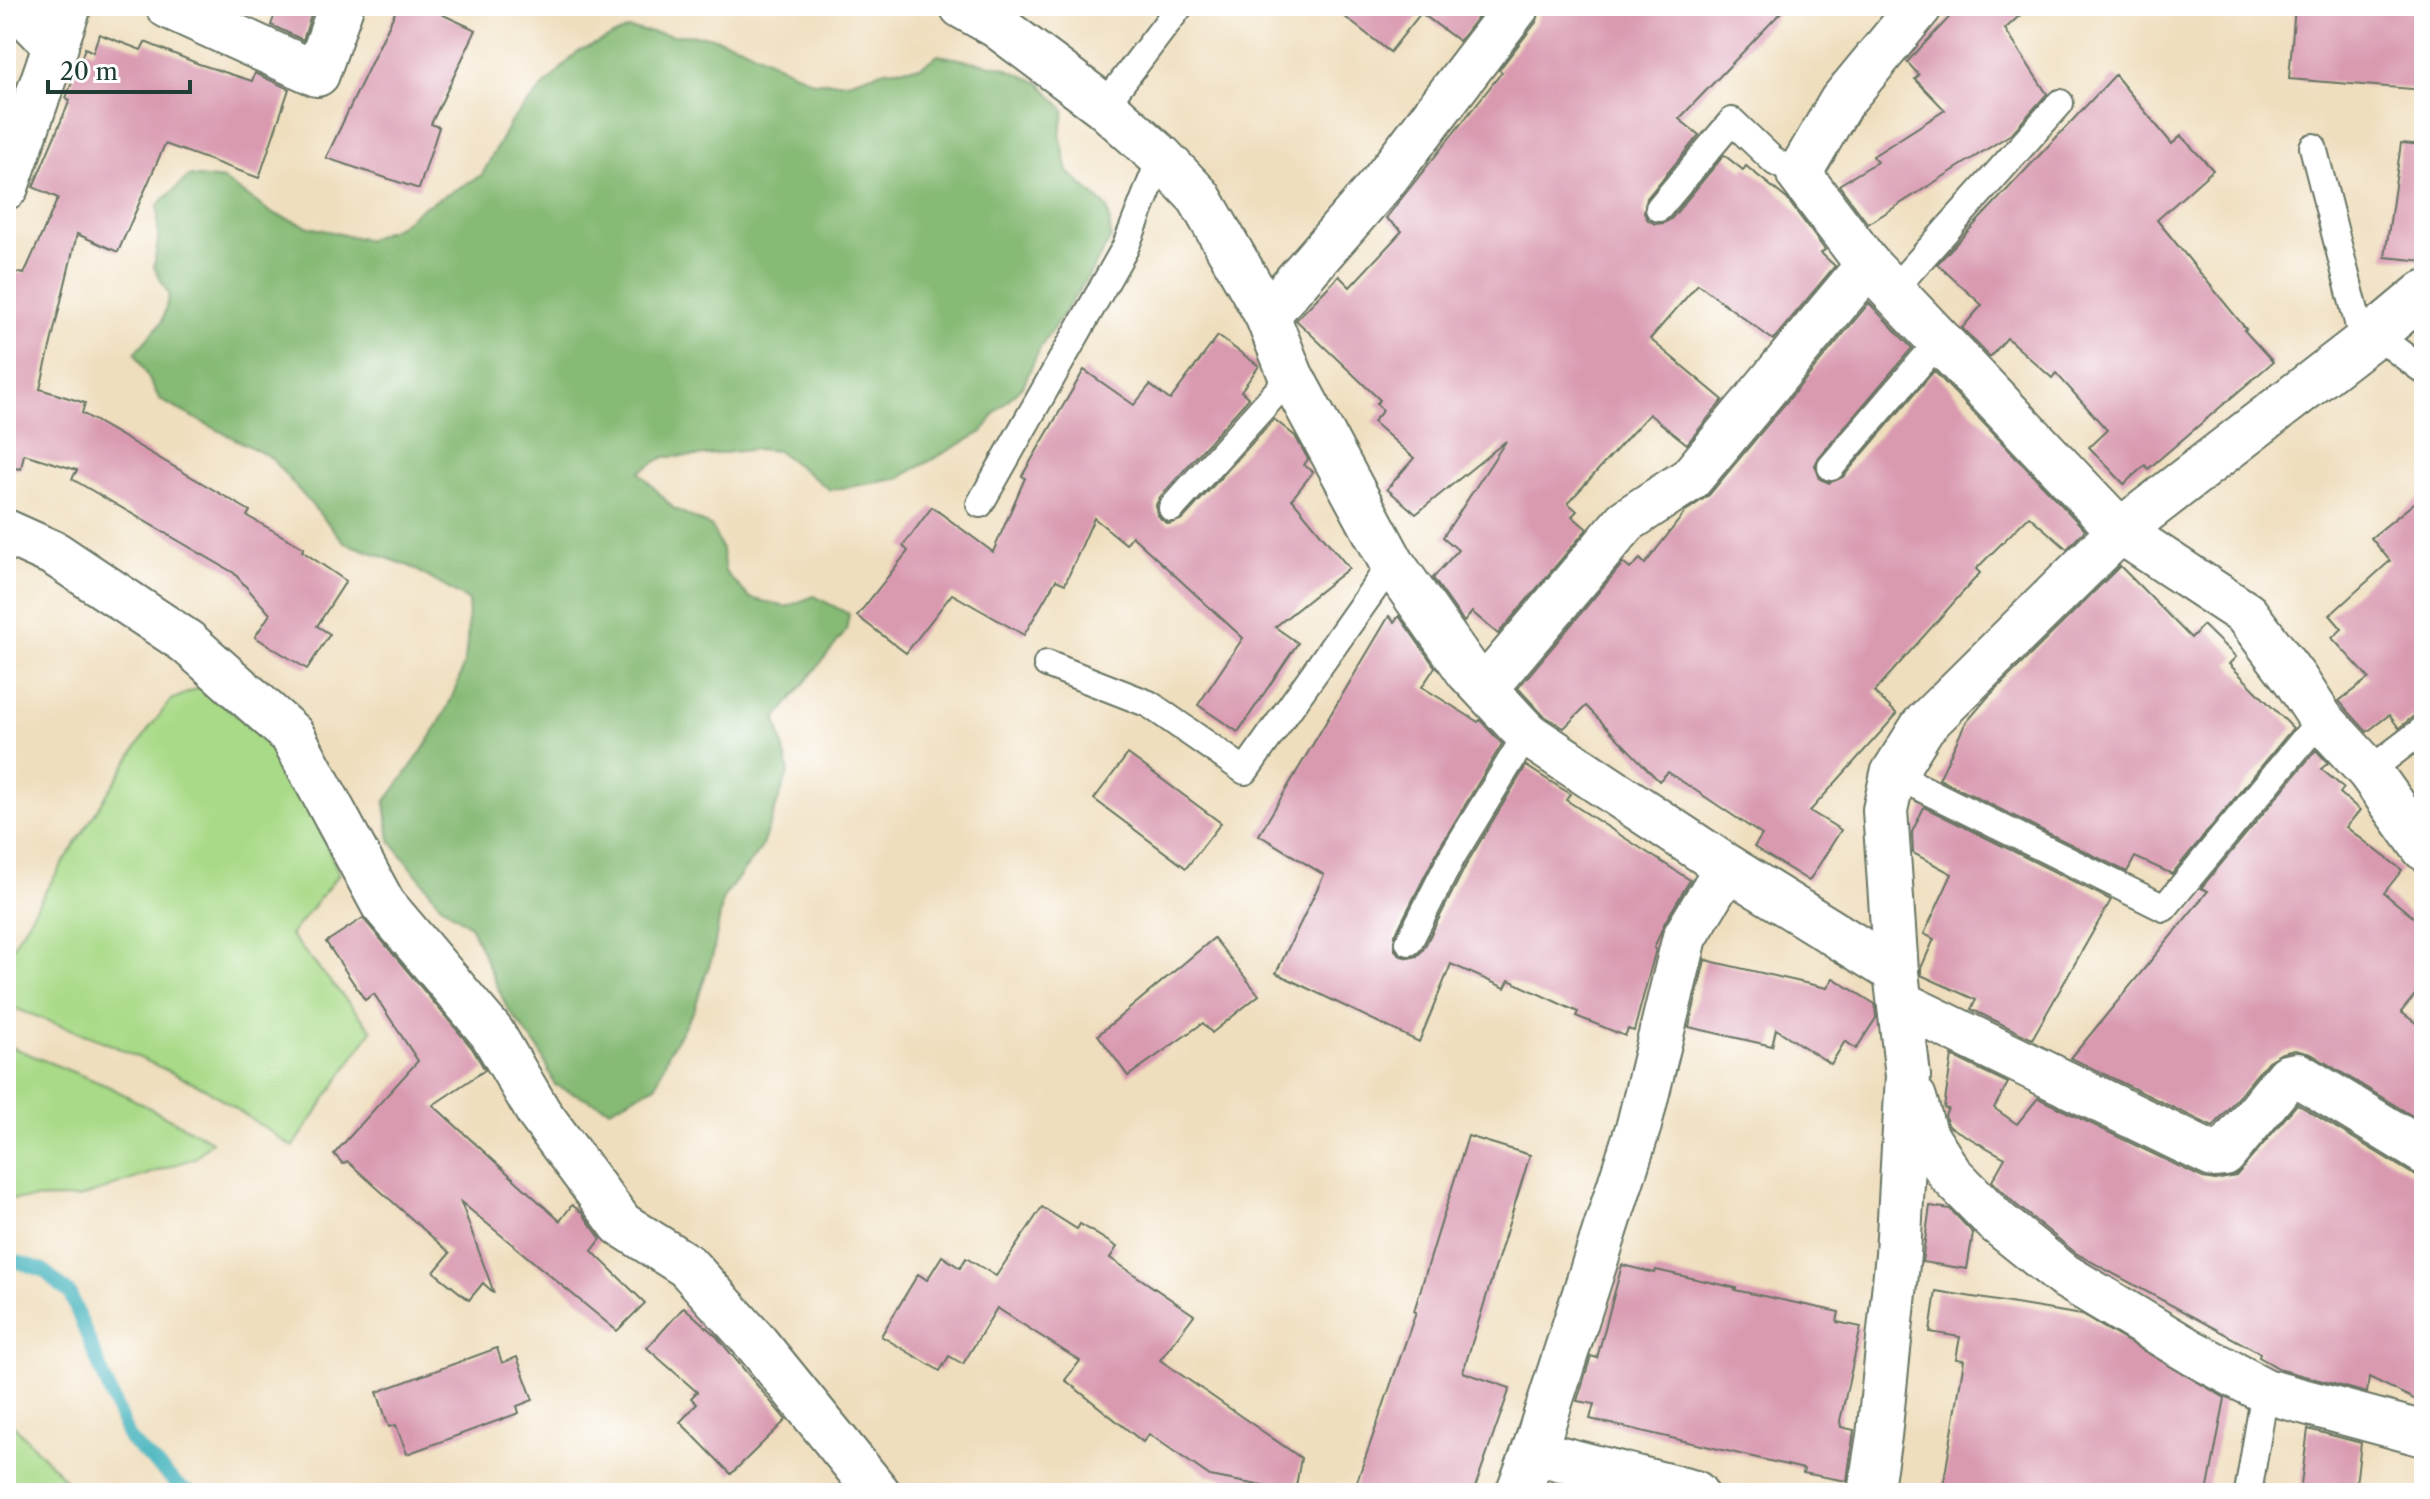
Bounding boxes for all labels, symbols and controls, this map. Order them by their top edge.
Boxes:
scale bar [48,44,190,94]
text: 20 m [60,57,118,86]

